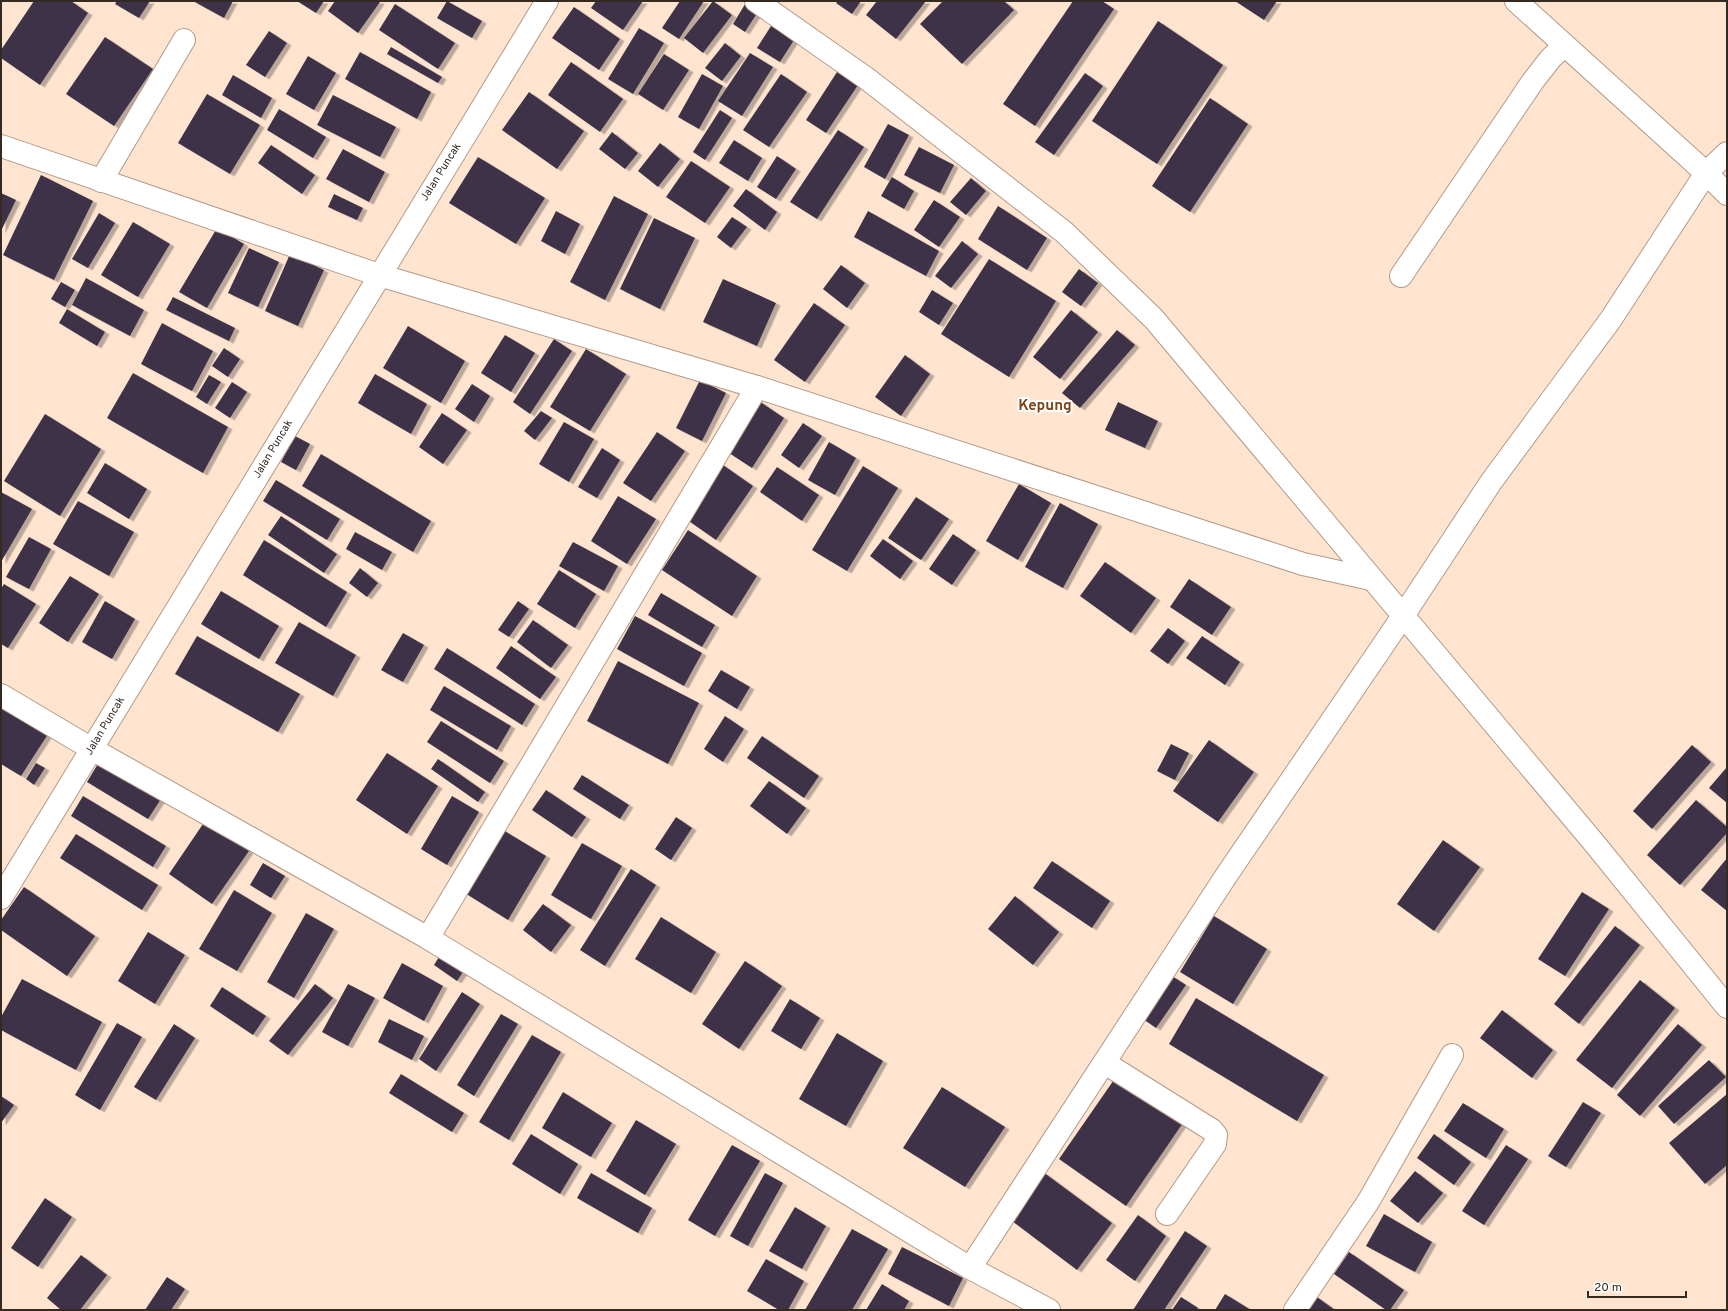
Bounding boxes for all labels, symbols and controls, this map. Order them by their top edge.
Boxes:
street label: Jalan Puncak [418,140,464,204]
district label: Kepung [1018,397,1072,416]
street label: Jalan Puncak [250,417,296,481]
street label: Jalan Puncak [82,694,128,758]
scale bar [1588,1273,1686,1299]
text: 20 m [1594,1280,1622,1296]

